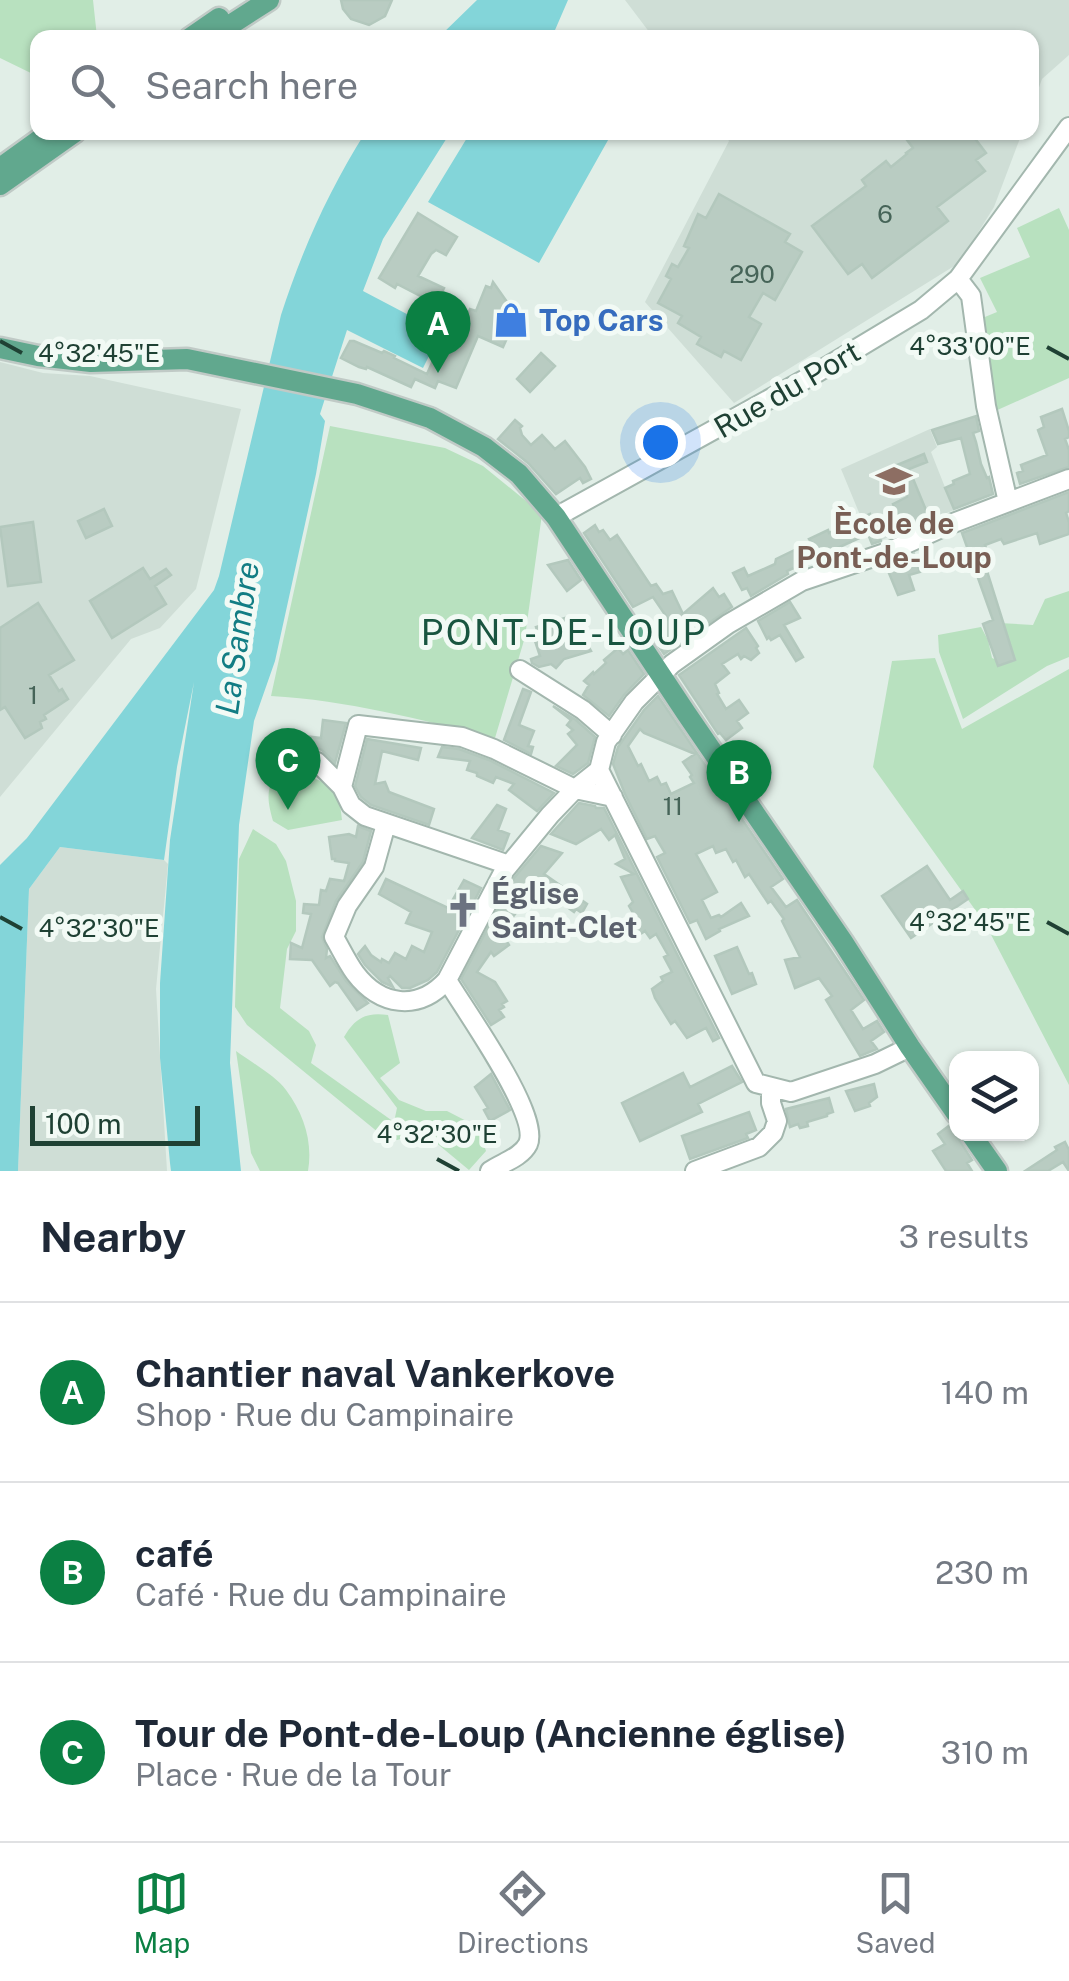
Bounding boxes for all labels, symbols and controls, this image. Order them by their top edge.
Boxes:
search box [30,30,1039,140]
icon: search [65,58,120,113]
text: Search here [145,63,358,108]
house number: 6 [877,199,893,229]
house number: 290 [729,259,775,289]
pin: A [406,290,470,373]
shop icon: Top Cars [492,301,530,339]
place label: Top Cars [539,302,664,338]
text: 4°33'00"E [909,331,1031,361]
street label: Rue du Port [708,333,866,445]
text: 4°32'45"E [38,338,160,368]
your location [635,417,686,468]
school or university icon: Ècole de Pont-de-Loup [875,462,913,500]
place label: Ècole de Pont-de-Loup [796,505,992,575]
water label: La Sambre [208,559,266,717]
district label: PONT-DE-LOUP [421,612,707,653]
house number: 1 [28,680,38,710]
pin: C [256,728,320,810]
pin: B [706,740,772,822]
house number: 11 [663,791,683,821]
place label: Église Saint-Clet [491,875,637,945]
church icon: Église Saint-Clet [444,891,482,929]
text: 4°32'45"E [909,907,1031,937]
text: 4°32'30"E [38,913,160,943]
map controls [949,1051,1039,1141]
button: layers [949,1051,1039,1141]
scale bar [30,1101,200,1146]
text: 100 m [45,1107,122,1140]
text: 4°32'30"E [376,1119,498,1149]
text: Nearby [40,1212,186,1261]
text: 3 results [899,1218,1029,1255]
text: Chantier naval Vankerkove [135,1351,615,1396]
text: A [61,1374,84,1411]
text: 140 m [941,1374,1029,1411]
text: Shop · Rue du Campinaire [135,1396,514,1433]
text: café [135,1531,214,1576]
text: B [62,1554,83,1591]
text: 230 m [935,1554,1029,1591]
text: Café · Rue du Campinaire [135,1576,507,1613]
text: Tour de Pont-de-Loup (Ancienne église) [135,1711,847,1756]
text: C [61,1734,84,1771]
text: 310 m [941,1734,1029,1771]
text: Place · Rue de la Tour [135,1756,452,1793]
tab: Map [133,1866,190,1959]
tab: Directions [457,1866,589,1959]
tab: Saved [855,1866,936,1959]

